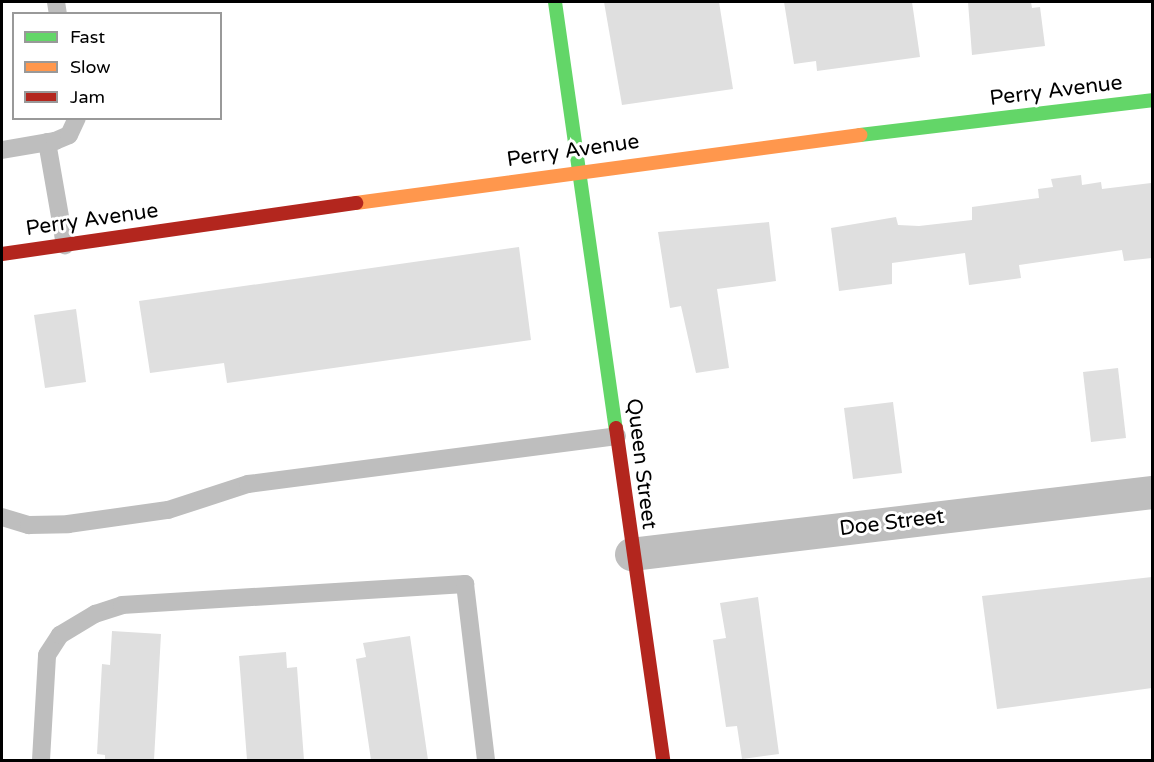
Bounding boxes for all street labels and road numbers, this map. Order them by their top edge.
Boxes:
street label: Perry Avenue [988,70,1124,112]
street label: Perry Avenue [505,129,641,173]
street label: Perry Avenue [24,198,160,242]
street label: Queen Street [620,397,662,531]
street label: Doe Street [838,504,946,542]

